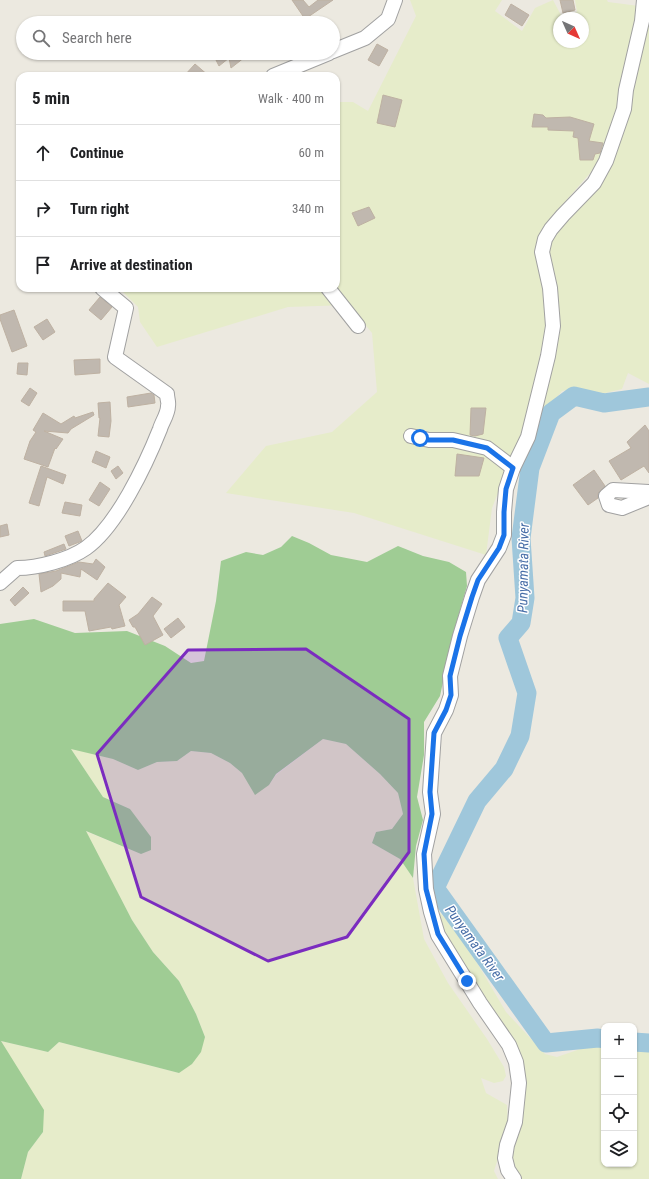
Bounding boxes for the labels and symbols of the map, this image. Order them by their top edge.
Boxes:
north arrow [553,12,589,48]
route start [411,429,429,447]
water label: Punyamata River [514,522,532,613]
water label: Punyamata River [442,902,508,985]
route end [458,972,476,990]

